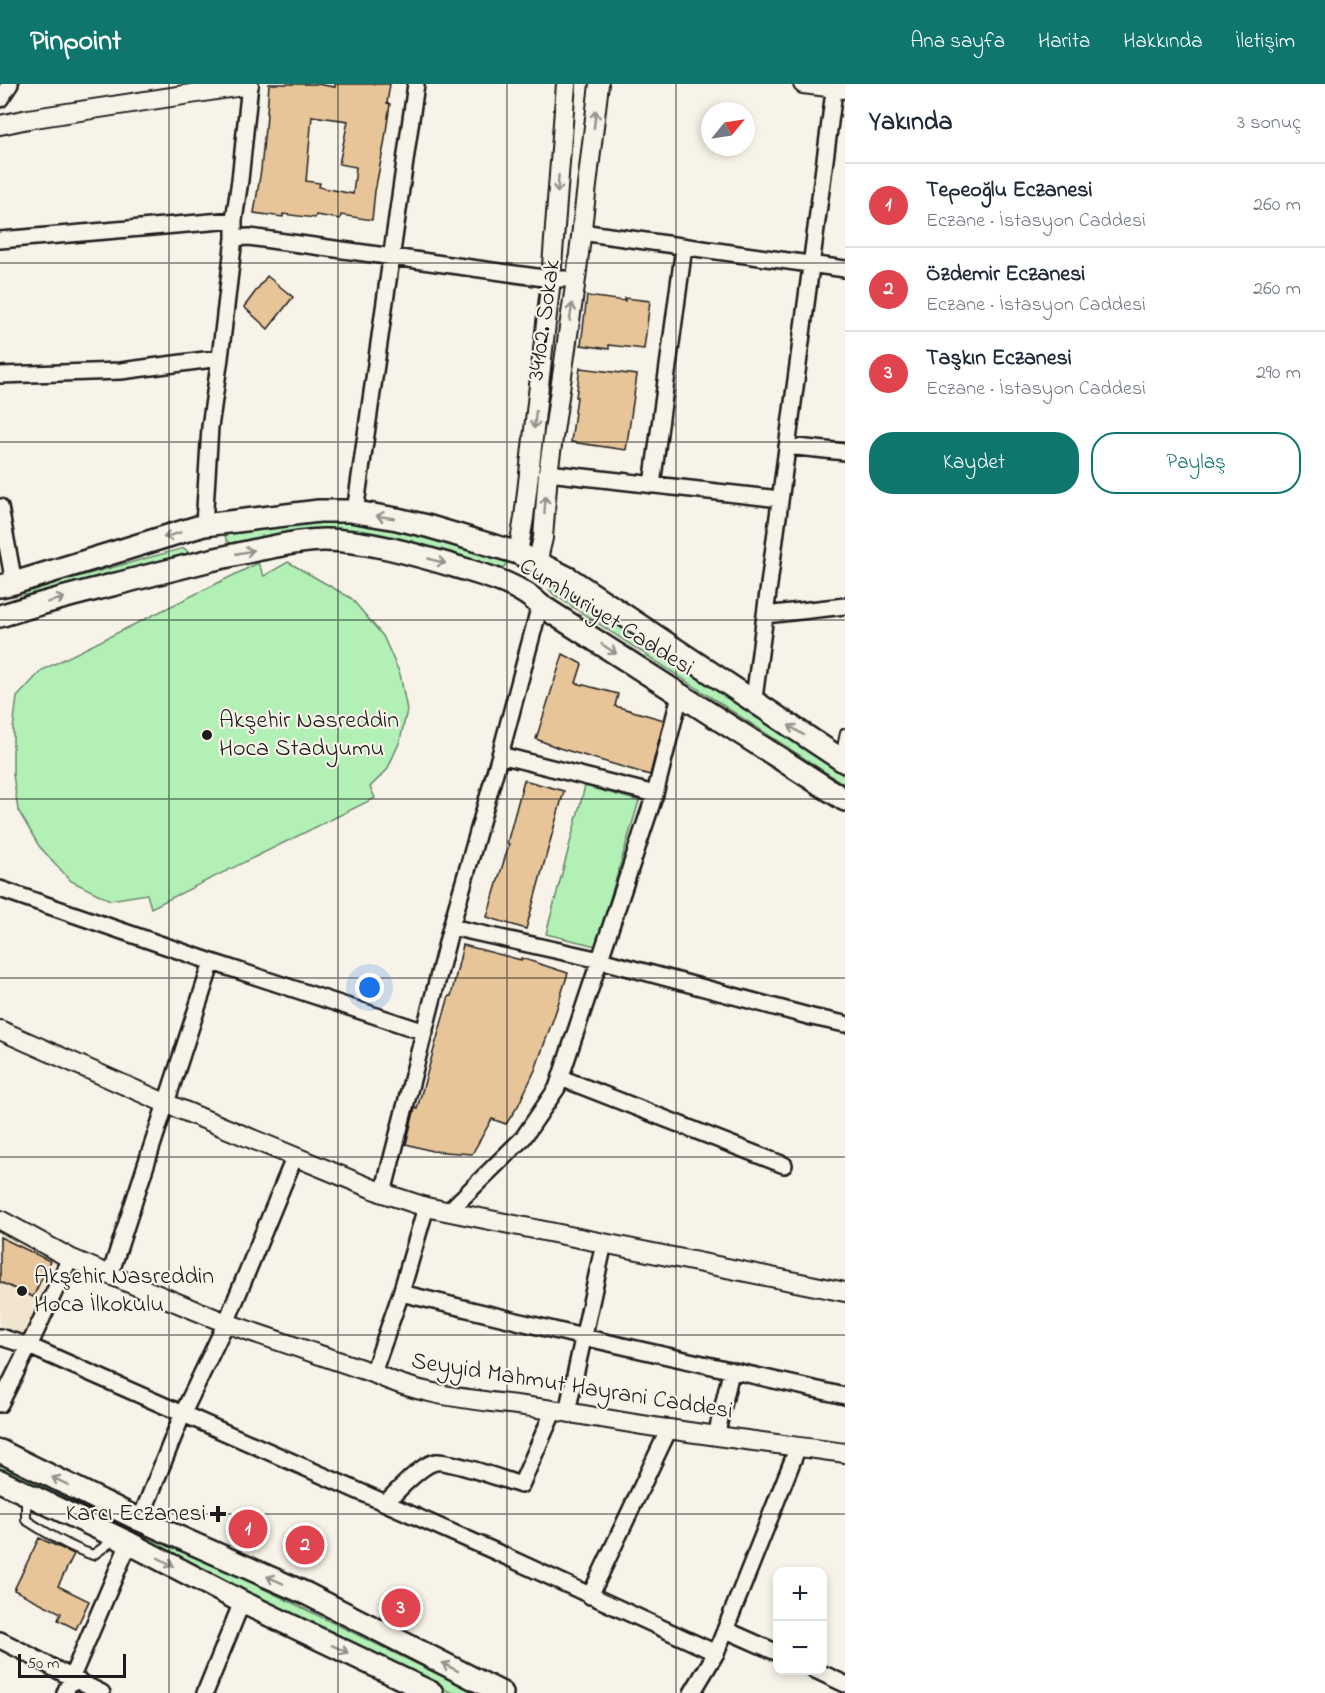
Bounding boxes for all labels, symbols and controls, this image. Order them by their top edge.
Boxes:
text: Pinpoint [30,22,121,63]
text: Ana sayfa [910,27,1005,57]
text: Harita [1038,27,1090,57]
text: Hakkında [1123,27,1203,57]
text: İletişim [1236,27,1295,57]
north arrow [701,102,755,156]
text: Yakında [869,104,953,142]
one-way arrow [589,109,600,129]
text: 3 sonuç [1237,109,1301,138]
one-way arrow [552,174,563,194]
text: Tepeoğlu Eczanesi [926,175,1093,207]
text: 1 [885,191,892,220]
text: 260 m [1253,191,1301,220]
text: Eczane · İstasyon Caddesi [926,207,1146,236]
street label: 34102. Sokak [519,257,571,383]
text: Özdemir Eczanesi [926,259,1085,291]
text: 2 [884,275,893,304]
text: 260 m [1253,275,1301,304]
text: Eczane · İstasyon Caddesi [926,291,1146,320]
one-way arrow [566,303,577,323]
text: Taşkın Eczanesi [926,343,1072,375]
text: 3 [884,359,893,388]
text: 290 m [1256,359,1301,388]
text: Eczane · İstasyon Caddesi [926,375,1146,404]
one-way arrow [529,410,540,429]
button: Kaydet [869,432,1079,494]
button: Paylaş [1091,432,1301,494]
one-way arrow [540,496,551,516]
one-way arrow [375,511,395,522]
one-way arrow [163,530,182,541]
one-way arrow [235,546,255,557]
street label: Cumhuriyet Caddesi [511,550,700,687]
one-way arrow [427,556,446,567]
one-way arrow [46,593,65,605]
one-way arrow [600,644,617,656]
place label: Akşehir Nasreddin Hoca Stadyumu [219,704,399,768]
one-way arrow [788,724,805,736]
marker: Akşehir Nasreddin Hoca Stadyumu [200,728,214,742]
your location [355,973,384,1002]
place label: Akşehir Nasreddin Hoca İlkokulu [34,1260,214,1323]
marker: Akşehir Nasreddin Hoca İlkokulu [15,1284,29,1298]
street label: Seyyid Mahmut Hayrani Caddesi [409,1344,735,1431]
one-way arrow [51,1474,69,1486]
place label: Karcı Eczanesi [66,1497,206,1532]
pin: 1 [228,1506,268,1552]
marker: Karcı Eczanesi [211,1507,225,1521]
pin: 2 [286,1522,324,1568]
one-way arrow [157,1556,174,1568]
map controls [773,1567,827,1675]
button: + [773,1567,827,1621]
one-way arrow [266,1574,285,1585]
pin: 3 [382,1586,420,1630]
button: − [773,1621,827,1675]
one-way arrow [331,1644,349,1655]
scale bar [18,1651,126,1678]
text: 50 m [27,1652,59,1676]
one-way arrow [441,1660,459,1672]

